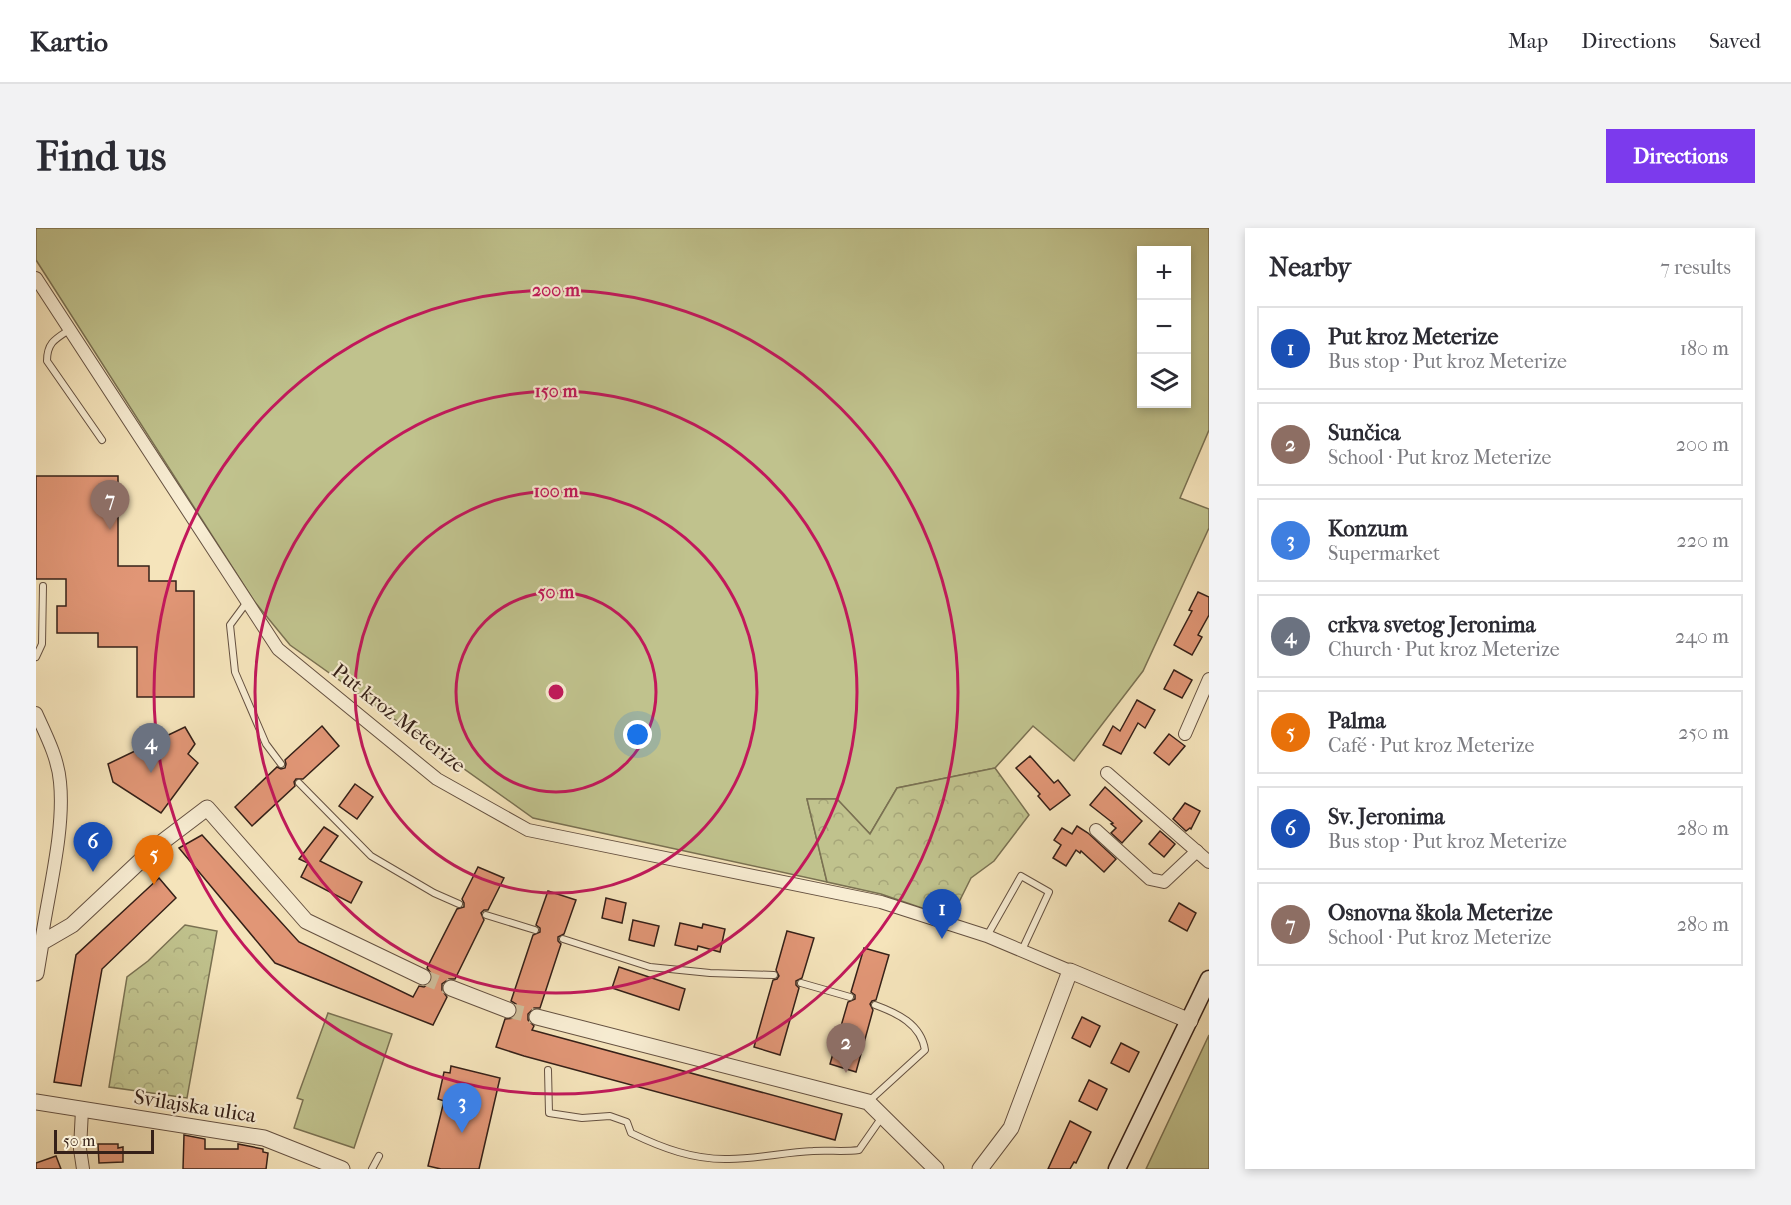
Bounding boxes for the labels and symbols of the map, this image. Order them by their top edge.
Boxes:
text: 200 m [532,280,581,301]
text: 150 m [535,381,578,402]
pin: 7 [90,480,130,530]
text: 100 m [533,481,580,502]
text: 50 m [538,582,575,603]
street label: Put kroz Meterize [328,658,470,778]
centre of rings [546,682,566,702]
your location [623,720,652,749]
pin: 4 [132,724,170,773]
pin: 6 [74,822,112,872]
pin: 5 [134,836,174,885]
pin: 1 [922,890,962,939]
pin: 2 [826,1024,866,1073]
street label: Svilajska ulica [132,1084,258,1128]
pin: 3 [442,1084,482,1133]
scale bar [54,1127,154,1154]

